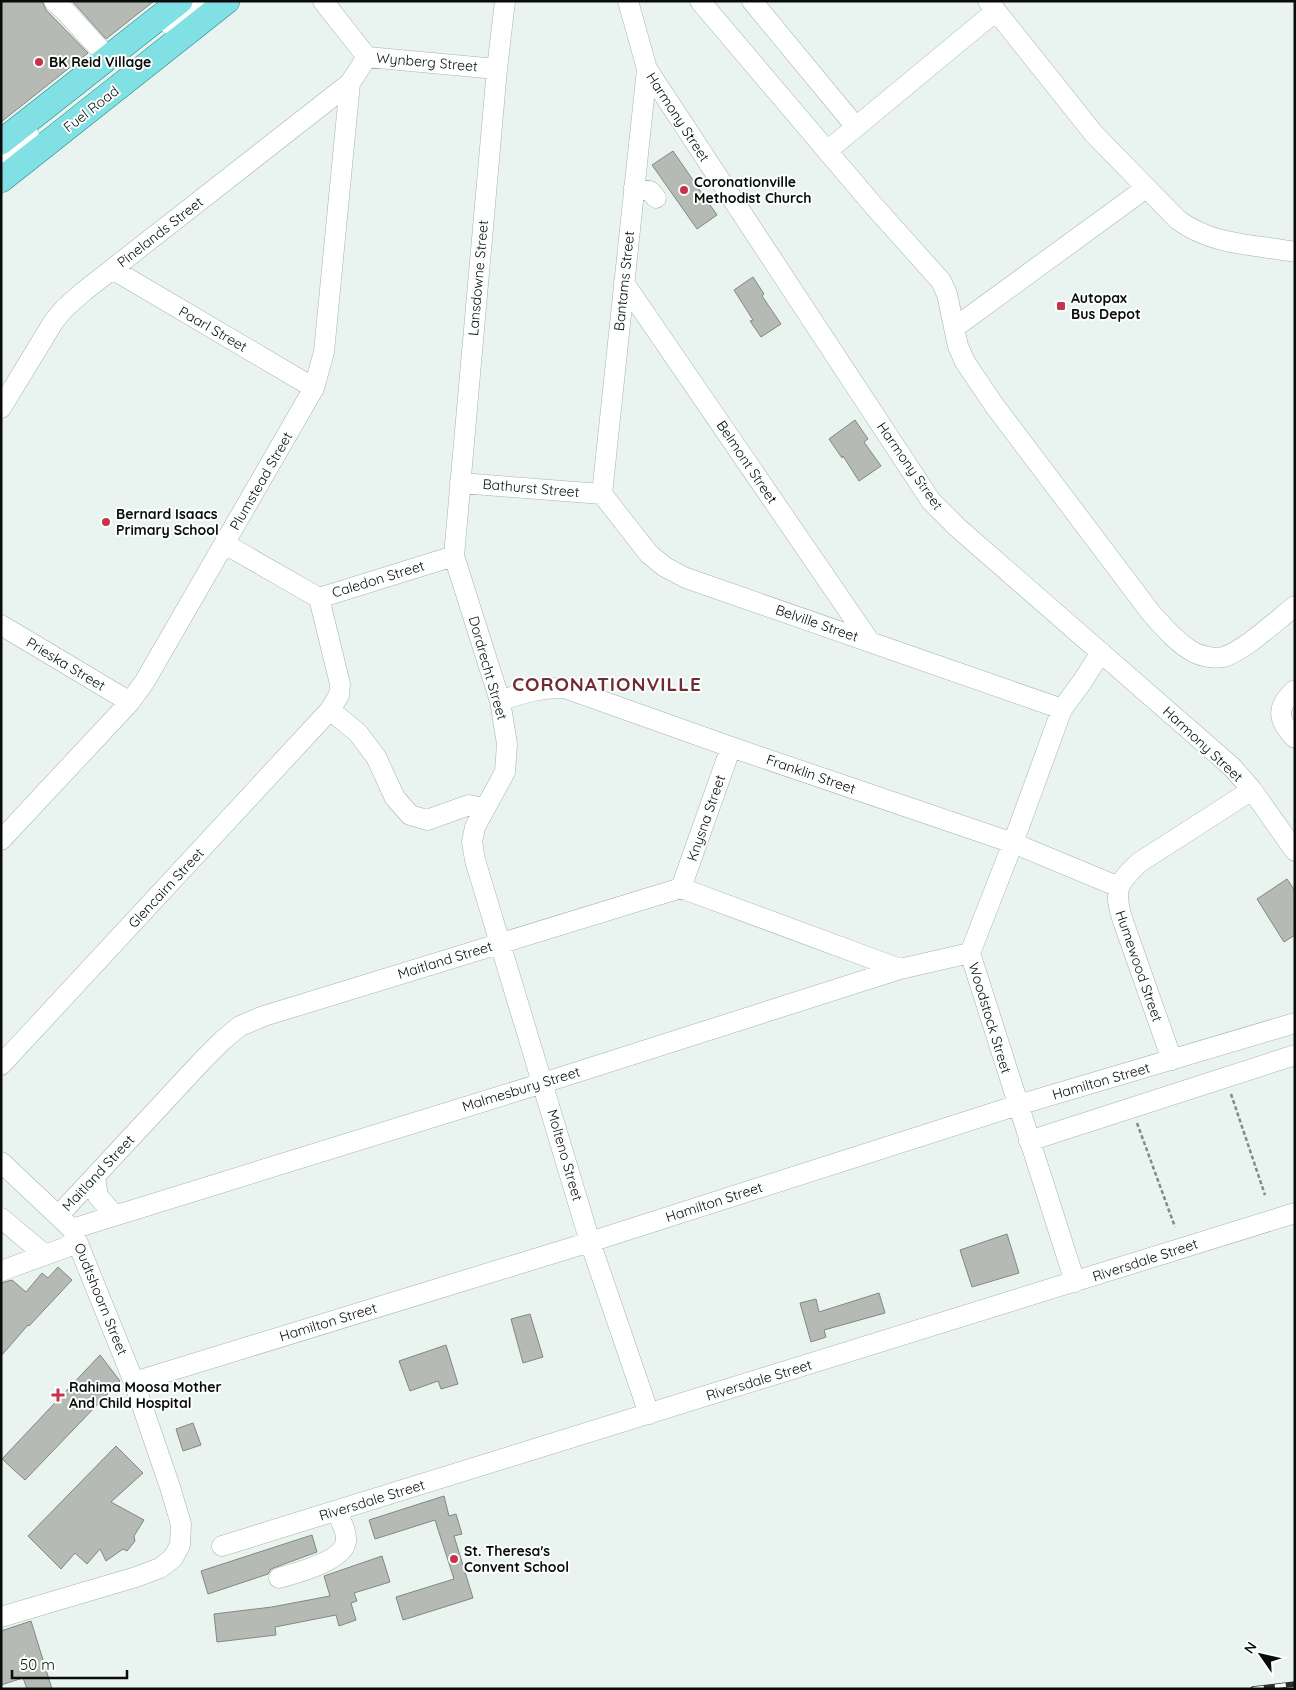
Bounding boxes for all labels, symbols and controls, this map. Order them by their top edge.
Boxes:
street label: Wynberg Street [375,49,479,75]
place label: BK Reid Village [49,53,151,71]
marker: BK Reid Village [33,56,45,68]
street label: Harmony Street [642,69,714,165]
street label: Fuel Road [60,82,122,136]
place label: Coronationville Methodist Church [694,173,811,207]
marker: Coronationville Methodist Church [678,184,690,196]
street label: Pinelands Street [113,193,207,271]
street label: Lansdowne Street [464,219,492,337]
street label: Bantams Street [610,230,638,332]
place label: Autopax Bus Depot [1071,289,1141,323]
marker: Autopax Bus Depot [1055,300,1067,312]
street label: Paarl Street [176,302,251,356]
street label: Belmont Street [713,417,782,507]
street label: Harmony Street [873,419,947,514]
street label: Plumstead Street [226,428,297,533]
street label: Bathurst Street [482,475,580,501]
place label: Bernard Isaacs Primary School [116,505,219,539]
marker: Bernard Isaacs Primary School [100,516,112,528]
street label: Caledon Street [330,556,427,602]
street label: Belville Street [773,600,861,646]
street label: Dordrecht Street [465,614,511,722]
street label: Prieska Street [23,633,109,695]
district label: CORONATIONVILLE [512,672,702,696]
street label: Harmony Street [1159,702,1247,786]
street label: Franklin Street [764,750,858,798]
street label: Knysna Street [683,772,729,864]
street label: Glencairn Street [124,844,208,932]
street label: Humewood Street [1111,908,1167,1024]
street label: Maitland Street [395,937,495,983]
street label: Woodstock Street [965,960,1016,1076]
street label: Hamilton Street [1050,1058,1152,1104]
street label: Malmesbury Street [460,1062,582,1116]
street label: Molteno Street [543,1107,587,1203]
street label: Maitland Street [58,1131,138,1215]
street label: Hamilton Street [663,1178,765,1226]
street label: Riversdale Street [1090,1234,1200,1285]
street label: Oudtshoorn Street [70,1240,132,1358]
street label: Hamilton Street [277,1299,379,1345]
street label: Riversdale Street [704,1355,814,1405]
place label: Rahima Moosa Mother And Child Hospital [69,1378,222,1412]
marker: Rahima Moosa Mother And Child Hospital [51,1388,65,1402]
street label: Riversdale Street [317,1475,427,1525]
place label: St. Theresa's Convent School [464,1542,569,1576]
marker: St. Theresa's Convent School [448,1553,460,1565]
north arrow [1236,1630,1286,1680]
text: N [1240,1638,1261,1657]
scale bar [12,1648,128,1680]
text: 50 m [20,1655,55,1674]

